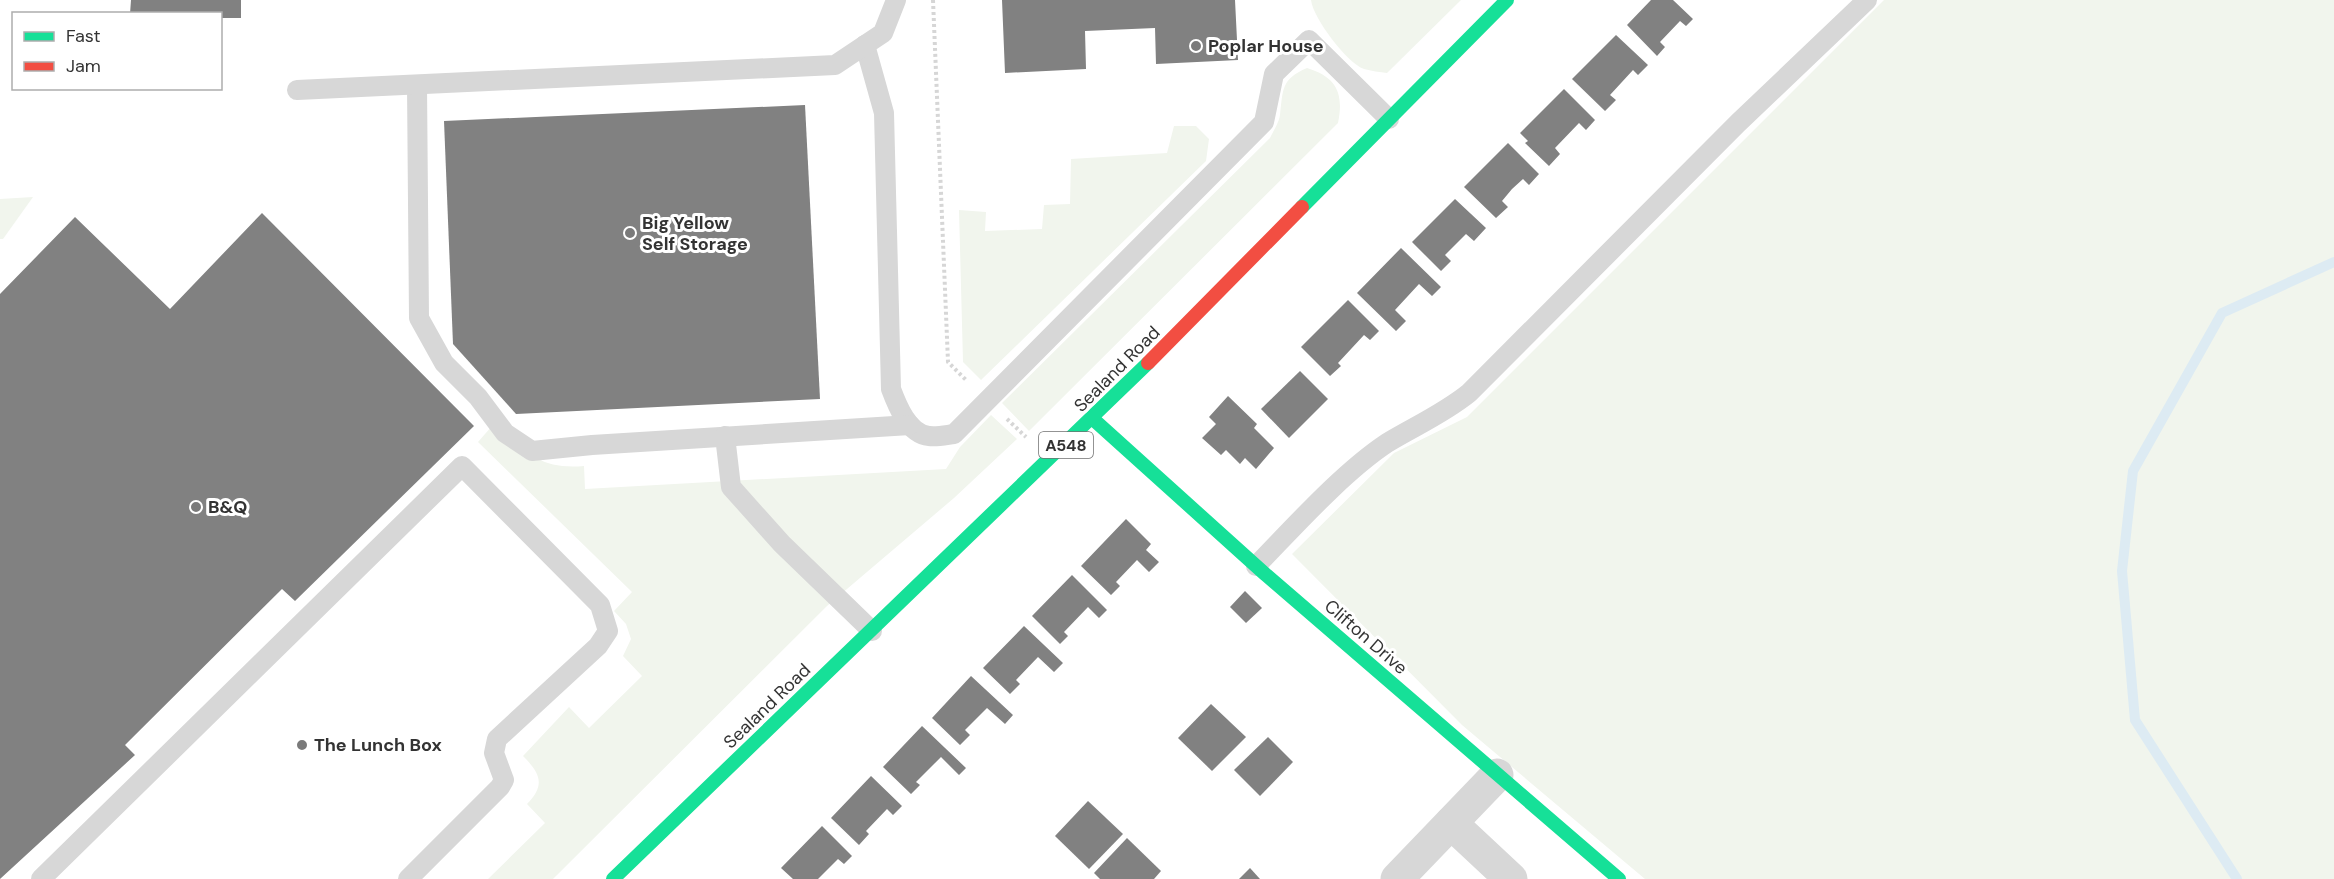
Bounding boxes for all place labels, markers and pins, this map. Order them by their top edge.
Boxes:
place label: Poplar House [1208,34,1324,58]
marker: Poplar House [1189,39,1203,53]
place label: Big Yellow Self Storage [642,211,748,256]
marker: Big Yellow Self Storage [623,226,637,240]
place label: B&Q [208,495,247,519]
marker: B&Q [189,500,203,514]
place label: The Lunch Box [314,733,442,757]
marker: The Lunch Box [295,738,309,752]

